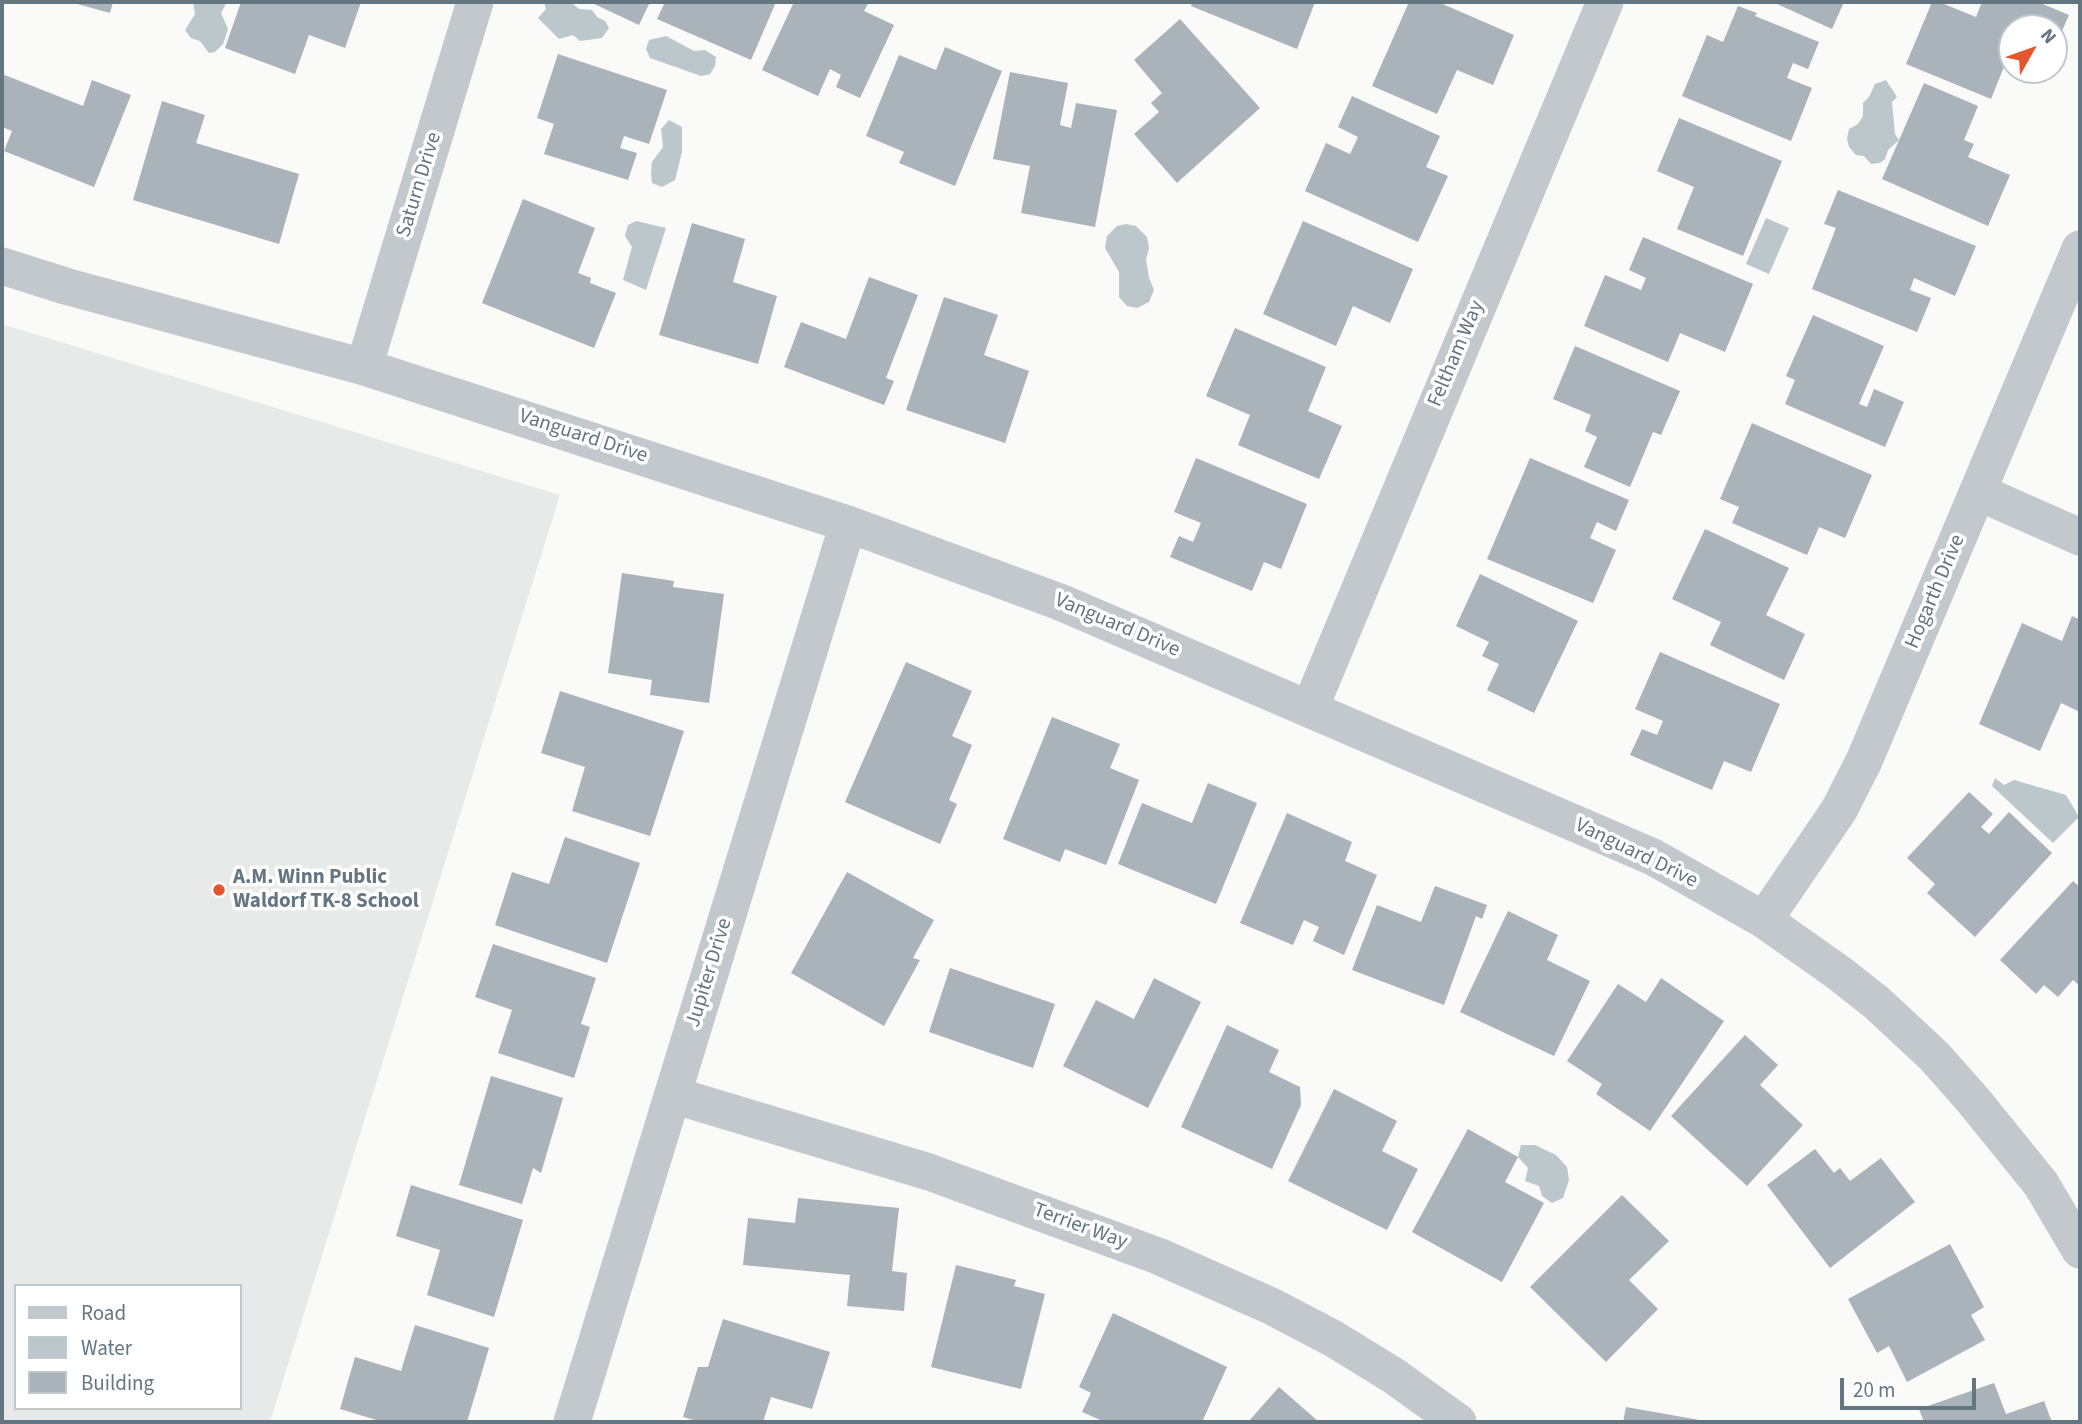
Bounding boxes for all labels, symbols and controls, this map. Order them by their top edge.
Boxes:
north arrow [1998,14,2068,84]
text: N [2034,23,2062,50]
street label: Saturn Drive [392,129,448,241]
street label: Feltham Way [1423,297,1491,411]
street label: Vanguard Drive [516,404,650,470]
street label: Hogarth Drive [1901,531,1971,653]
street label: Vanguard Drive [1051,588,1183,664]
street label: Vanguard Drive [1571,813,1701,895]
place label: A.M. Winn Public Waldorf TK-8 School [233,865,419,915]
marker: A.M. Winn Public Waldorf TK-8 School [211,882,227,898]
street label: Jupiter Drive [682,916,738,1030]
street label: Terrier Way [1029,1198,1131,1256]
legend [14,1284,242,1410]
text: Road [81,1298,126,1328]
text: Water [81,1333,132,1363]
scale bar [1844,1364,1980,1408]
text: Building [81,1368,154,1398]
text: 20 m [1853,1375,1895,1405]

